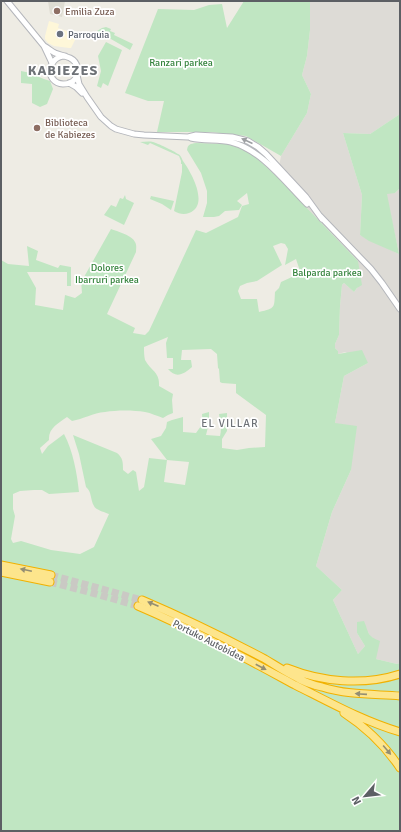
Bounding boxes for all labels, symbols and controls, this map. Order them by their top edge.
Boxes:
marker: Emilia Zuza [52,6,62,16]
place label: Emilia Zuza [65,6,115,18]
marker: Parroquia [55,29,65,39]
place label: Parroquia [68,29,109,41]
park label: Ranzari parkea [149,57,213,69]
district label: KABIEZES [28,62,98,79]
place label: Biblioteca de Kabiezes [45,117,96,141]
marker: Biblioteca de Kabiezes [32,123,42,133]
one-way arrow [241,138,253,145]
park label: Dolores Ibarruri parkea [75,262,139,286]
park label: Balparda parkea [292,267,362,279]
district label: EL VILLAR [201,417,259,430]
one-way arrow [20,567,32,573]
one-way arrow [147,601,159,608]
street label: Portuko Autobidea [171,618,247,664]
one-way arrow [255,663,266,670]
one-way arrow [355,690,367,697]
one-way arrow [382,745,391,755]
north arrow [345,776,385,816]
text: N [349,794,364,807]

